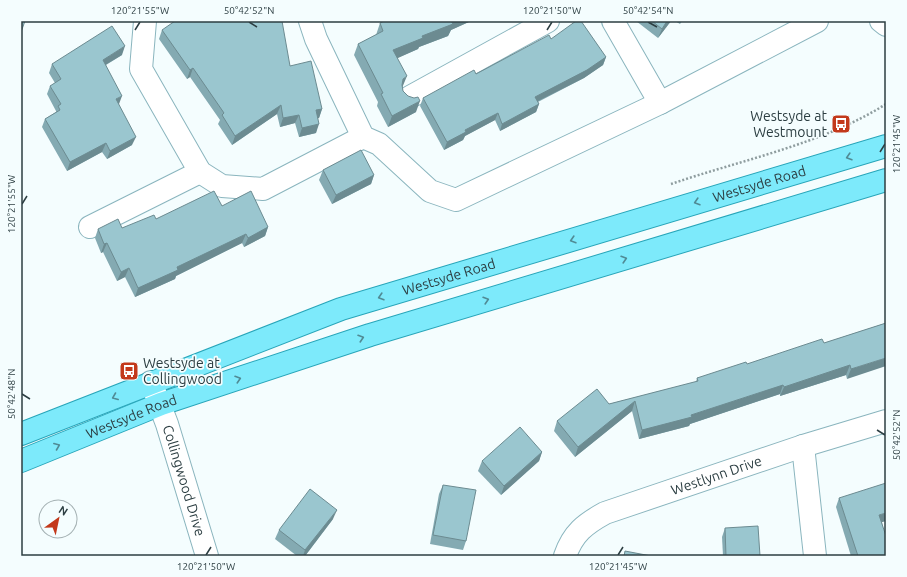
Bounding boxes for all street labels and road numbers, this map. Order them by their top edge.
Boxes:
street label: Westsyde Road [711,162,808,205]
street label: Westsyde Road [400,255,497,298]
street label: Westsyde Road [84,391,179,442]
street label: Collingwood Drive [160,423,209,538]
street label: Westlynn Drive [669,453,764,498]

